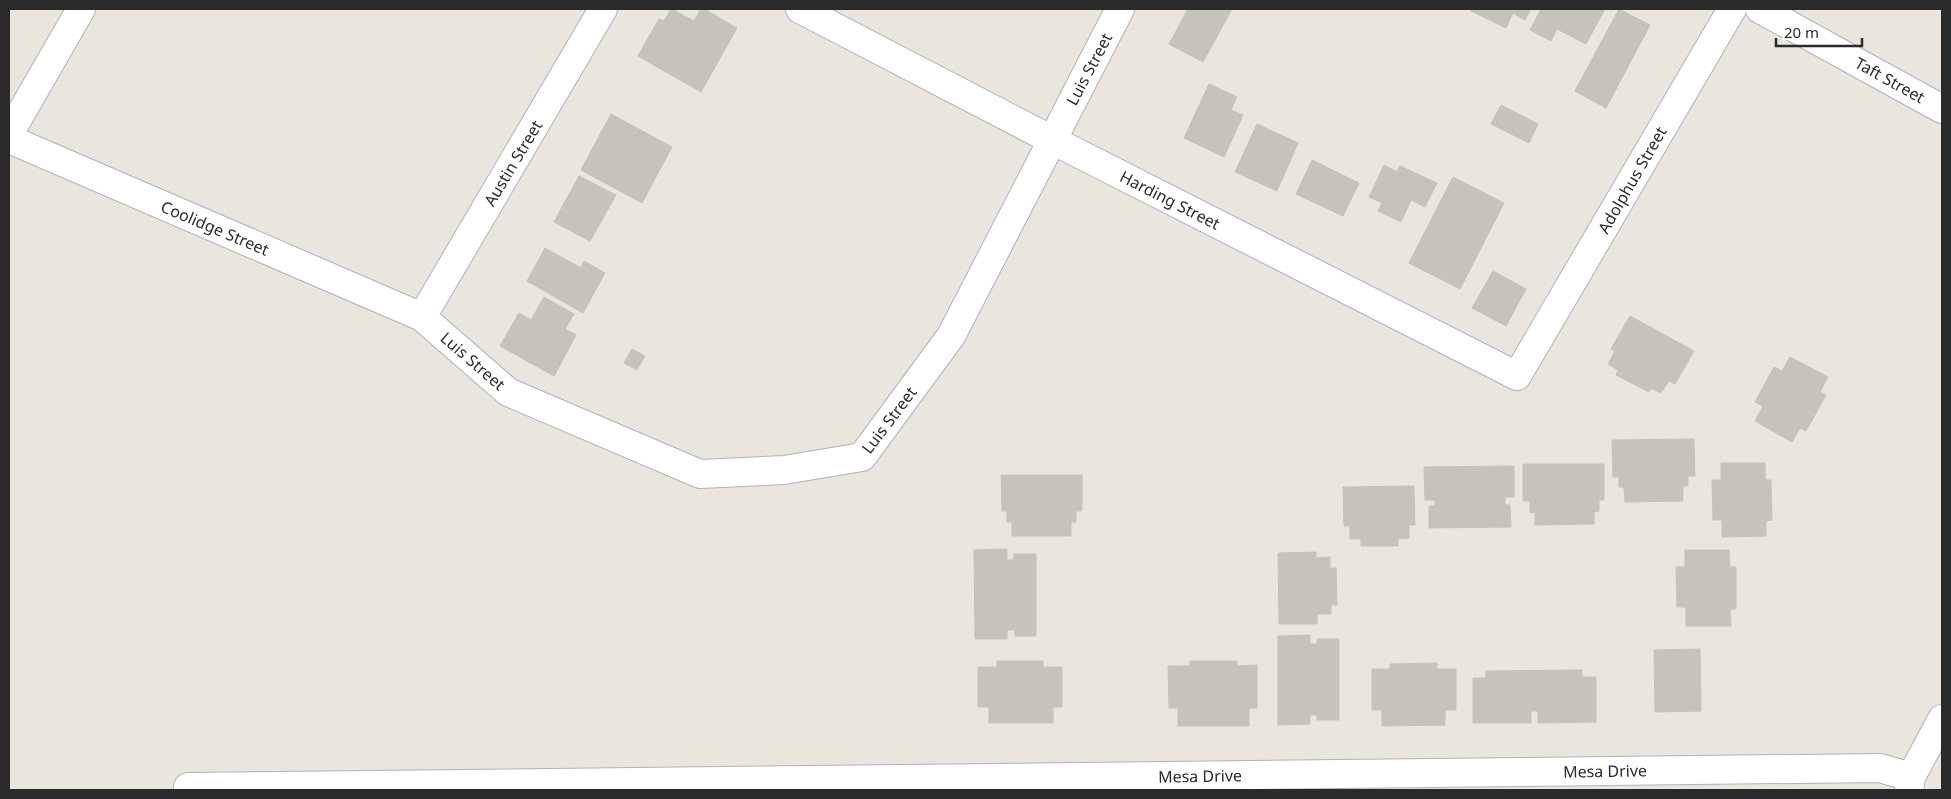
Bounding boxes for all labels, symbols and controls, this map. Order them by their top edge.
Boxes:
scale bar [1776,15,1862,47]
text: 20 m [1784,22,1819,42]
street label: Luis Street [1061,29,1117,109]
street label: Taft Street [1851,52,1929,108]
street label: Austin Street [479,116,547,210]
street label: Adolphus Street [1592,122,1672,237]
street label: Harding Street [1116,165,1224,235]
street label: Coolidge Street [158,195,273,261]
street label: Luis Street [436,327,510,395]
street label: Luis Street [856,382,922,458]
street label: Mesa Drive [1563,759,1647,783]
street label: Mesa Drive [1158,764,1242,788]

